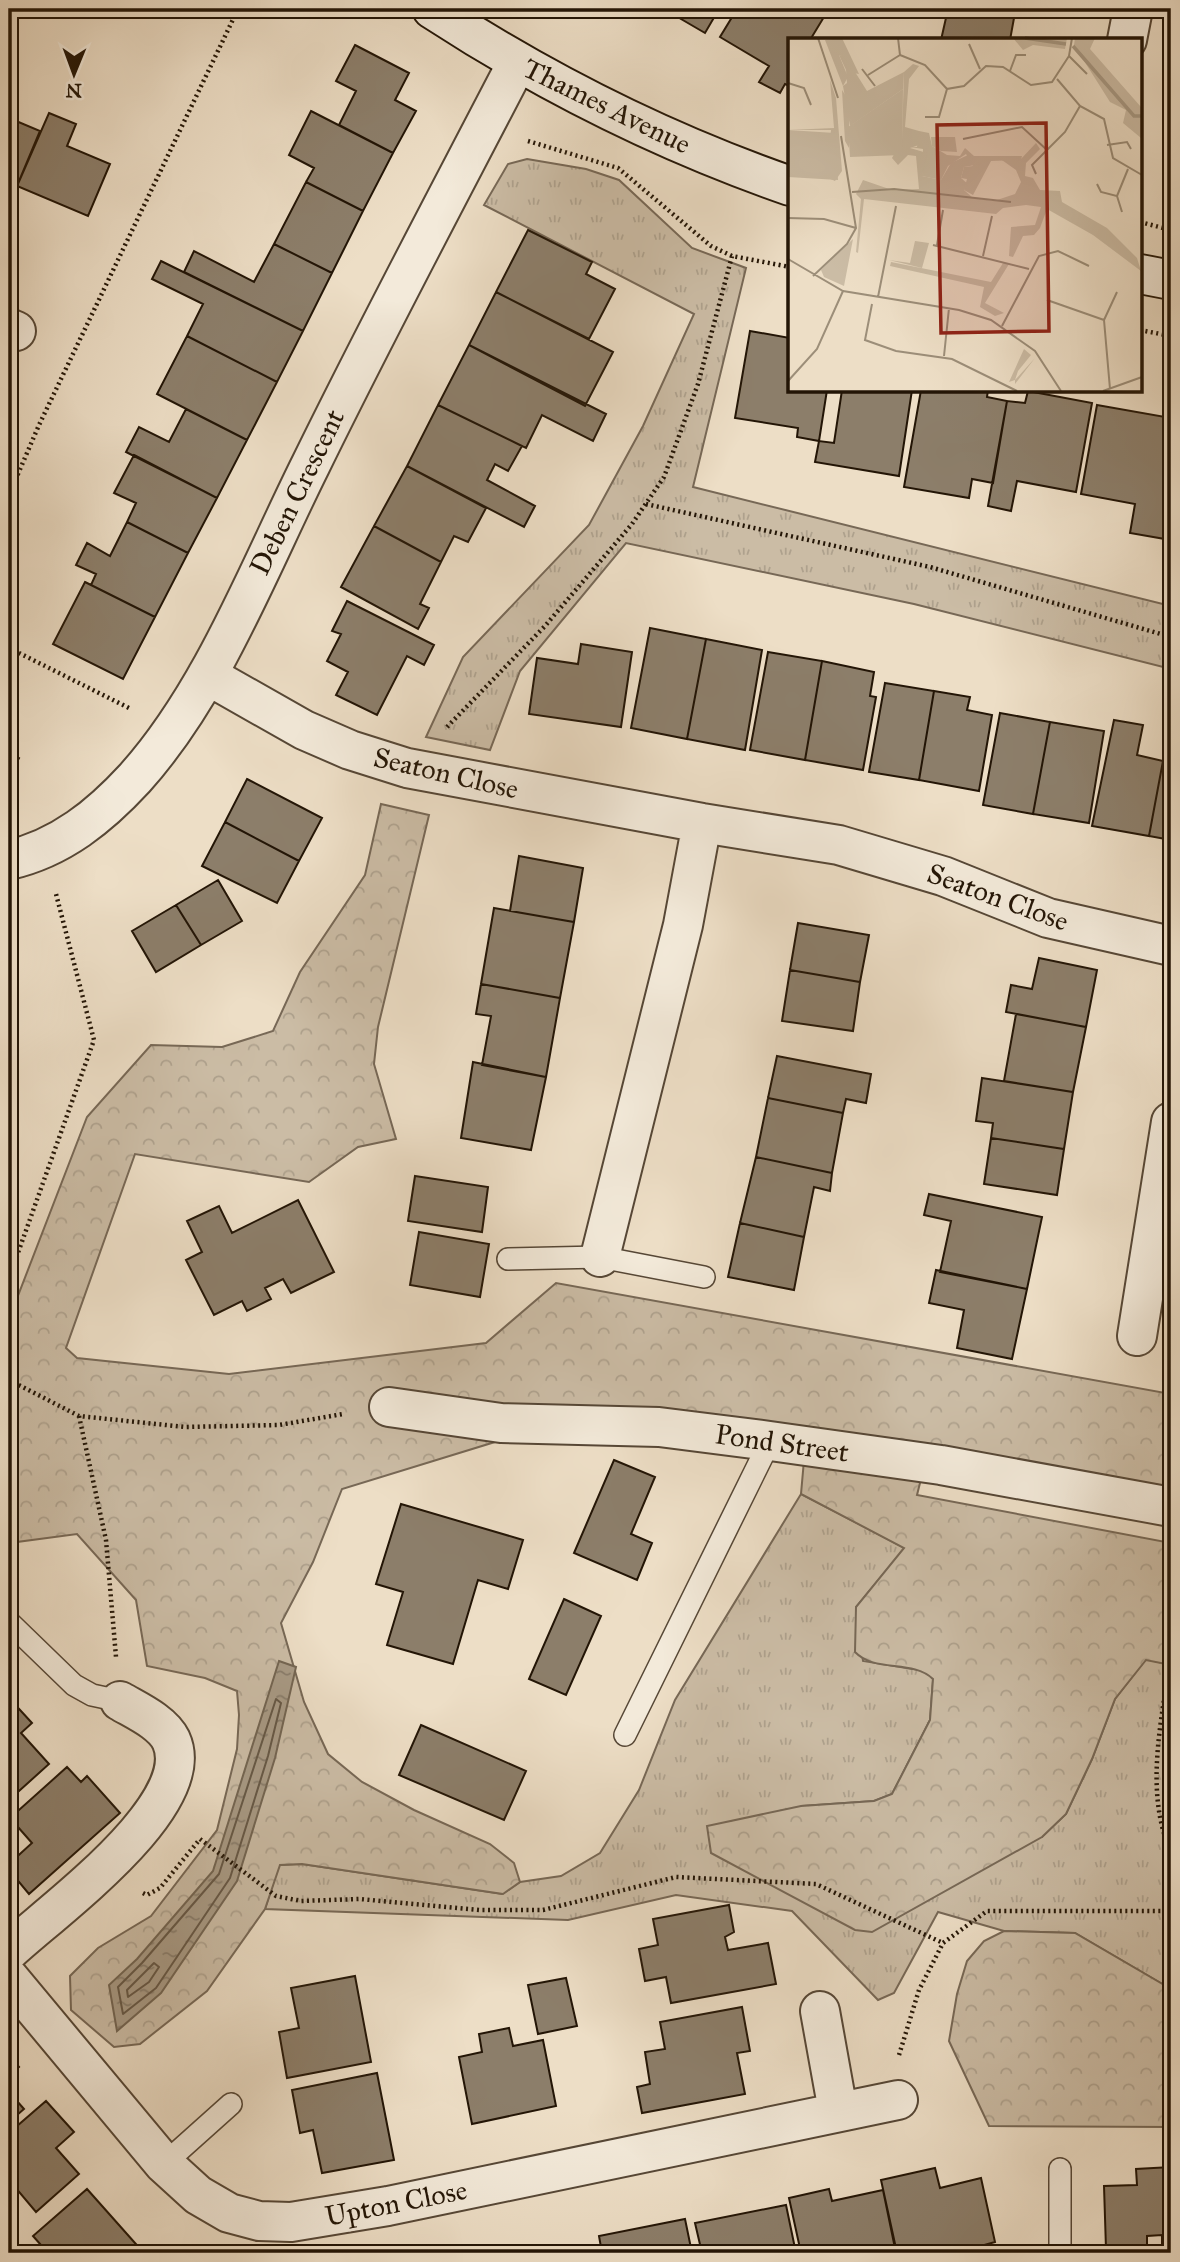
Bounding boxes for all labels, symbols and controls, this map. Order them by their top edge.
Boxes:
north arrow [38,38,108,108]
inset map [788,38,1142,392]
street label: Thames Avenue [518,50,696,162]
text: N [65,79,82,102]
street label: Deben Crescent [242,403,352,581]
street label: Seaton Close [370,739,522,807]
street label: Seaton Close [923,855,1073,939]
street label: Pond Street [713,1416,851,1470]
street label: Upton Close [322,2172,470,2234]

